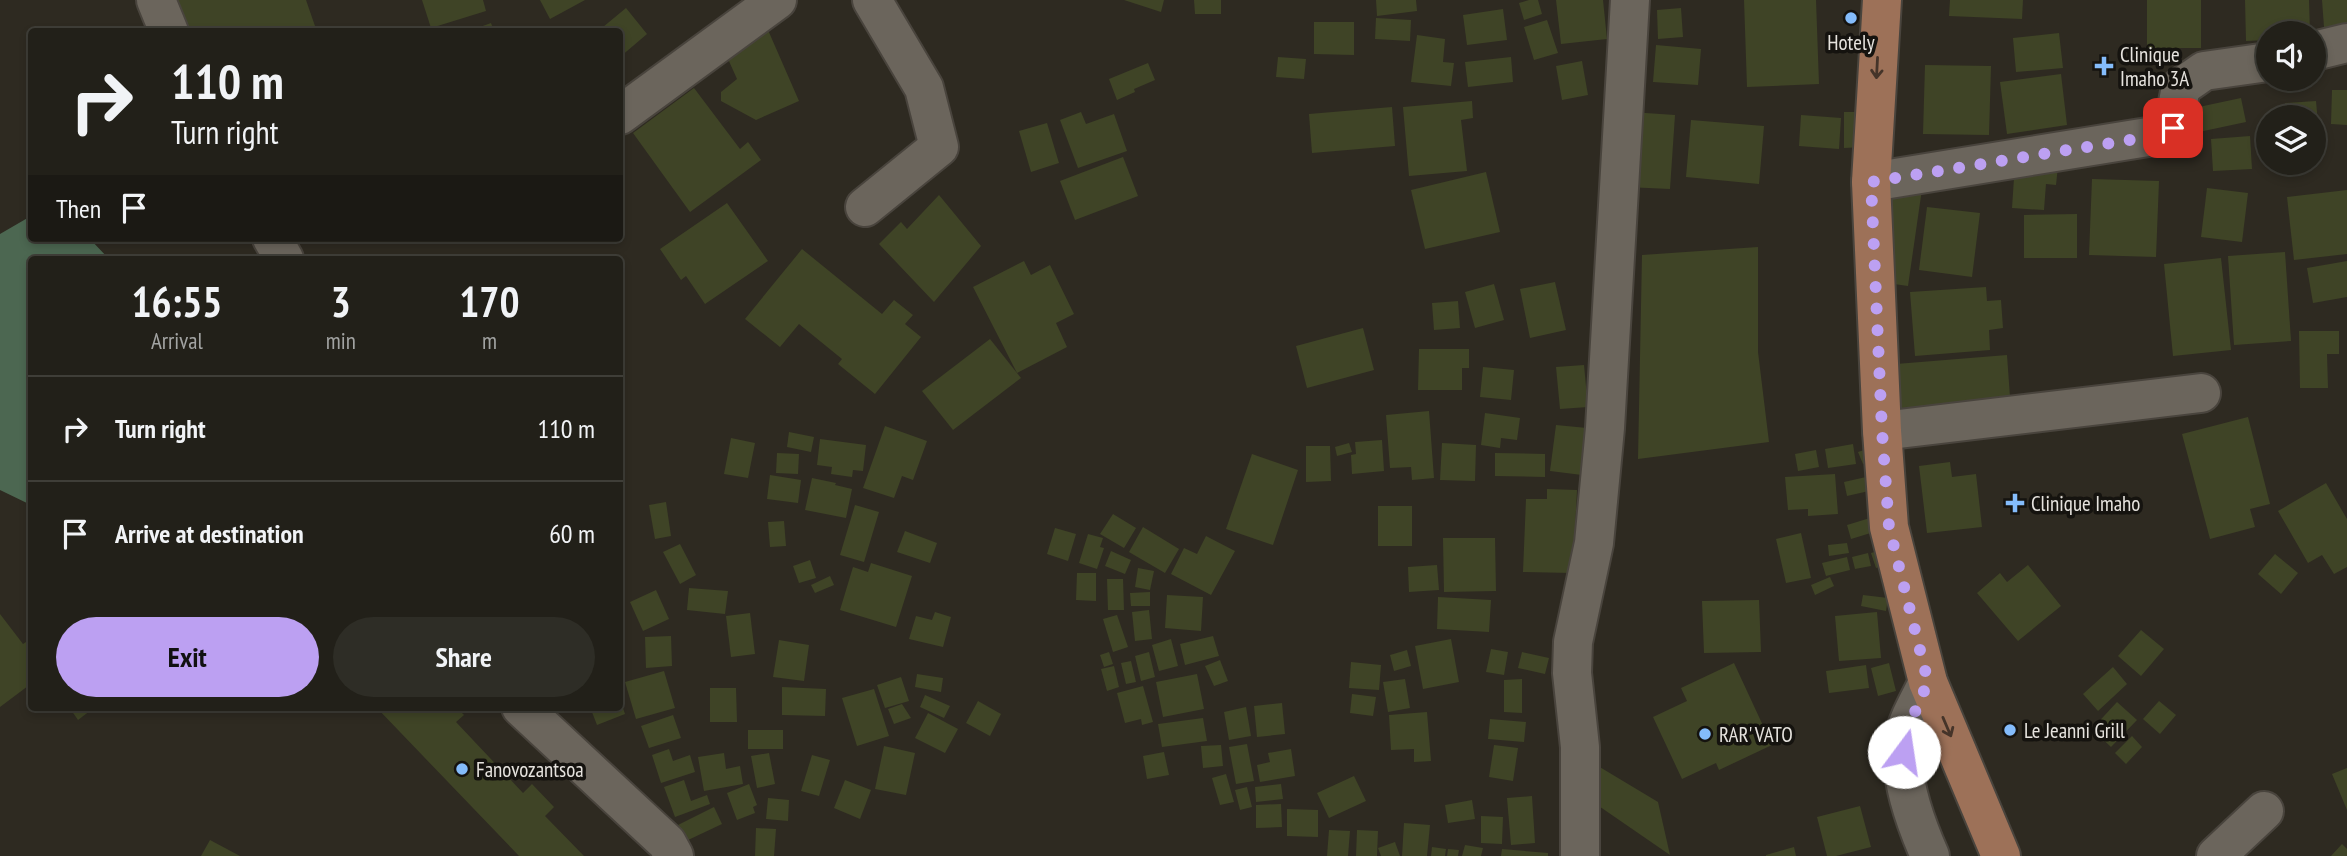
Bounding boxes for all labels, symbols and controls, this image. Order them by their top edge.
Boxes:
marker: Hotely [1843,10,1859,26]
map controls [2256,21,2326,175]
button: sound [2256,21,2326,91]
place label: Hotely [1827,29,1875,56]
place label: Clinique Imaho 3A [2120,41,2189,92]
text: 110 m [171,49,284,113]
icon: right [56,56,147,147]
one-way arrow [1871,56,1884,79]
marker: Clinique Imaho 3A [2094,56,2114,76]
pin [2143,98,2203,158]
button: layers [2256,105,2326,175]
icon: arrive [2154,109,2192,147]
text: Turn right [171,111,279,153]
icon: arrive [115,189,153,227]
text: Then [56,192,101,225]
text: 16:55 [131,274,222,329]
text: 3 [331,274,351,329]
text: 170 [459,274,520,329]
text: Arrival [151,326,203,355]
text: min [326,326,356,355]
text: m [482,326,497,355]
icon: right [56,410,94,448]
text: Turn right [115,412,206,445]
text: 110 m [537,412,595,445]
place label: Clinique Imaho [2031,490,2140,517]
marker: Clinique Imaho [2005,493,2025,513]
icon: arrive [56,515,94,553]
text: Arrive at destination [115,517,304,550]
text: 60 m [549,517,595,550]
button: Exit [56,617,319,697]
button: Share [333,617,595,697]
position arrow [1867,715,1941,789]
one-way arrow [1941,716,1954,738]
place label: Le Jeanni Grill [2024,717,2125,744]
place label: RAR' VATO [1719,721,1793,748]
marker: Le Jeanni Grill [2002,722,2018,738]
marker: RAR' VATO [1697,726,1713,742]
place label: Fanovozantsoa [476,756,584,783]
marker: Fanovozantsoa [454,761,470,777]

